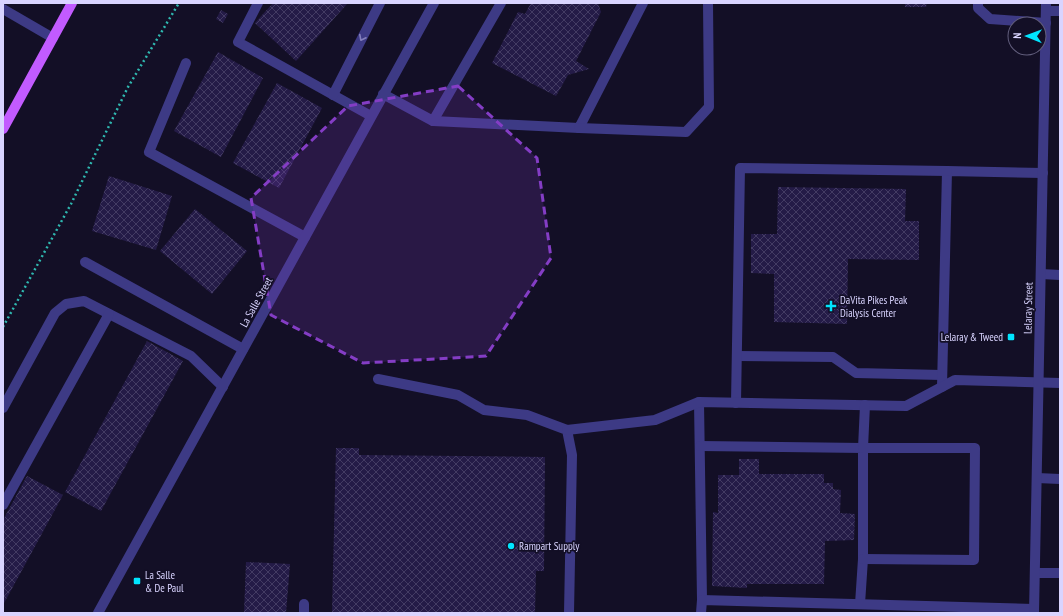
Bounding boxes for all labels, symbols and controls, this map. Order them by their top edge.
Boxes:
north arrow [1007,16,1047,56]
one-way arrow [359,33,367,41]
text: N [1010,33,1024,39]
street label: La Salle Street [237,275,275,329]
street label: Lelaray Street [1021,282,1035,334]
place label: DaVita Pikes Peak Dialysis Center [840,293,908,320]
marker: DaVita Pikes Peak Dialysis Center [825,300,837,312]
place label: Lelaray & Tweed [941,330,1003,344]
marker: Lelaray & Tweed [1006,332,1016,342]
place label: Rampart Supply [519,539,580,553]
marker: Rampart Supply [506,541,516,551]
place label: La Salle & De Paul [145,568,184,595]
marker: La Salle & De Paul [132,576,142,586]

